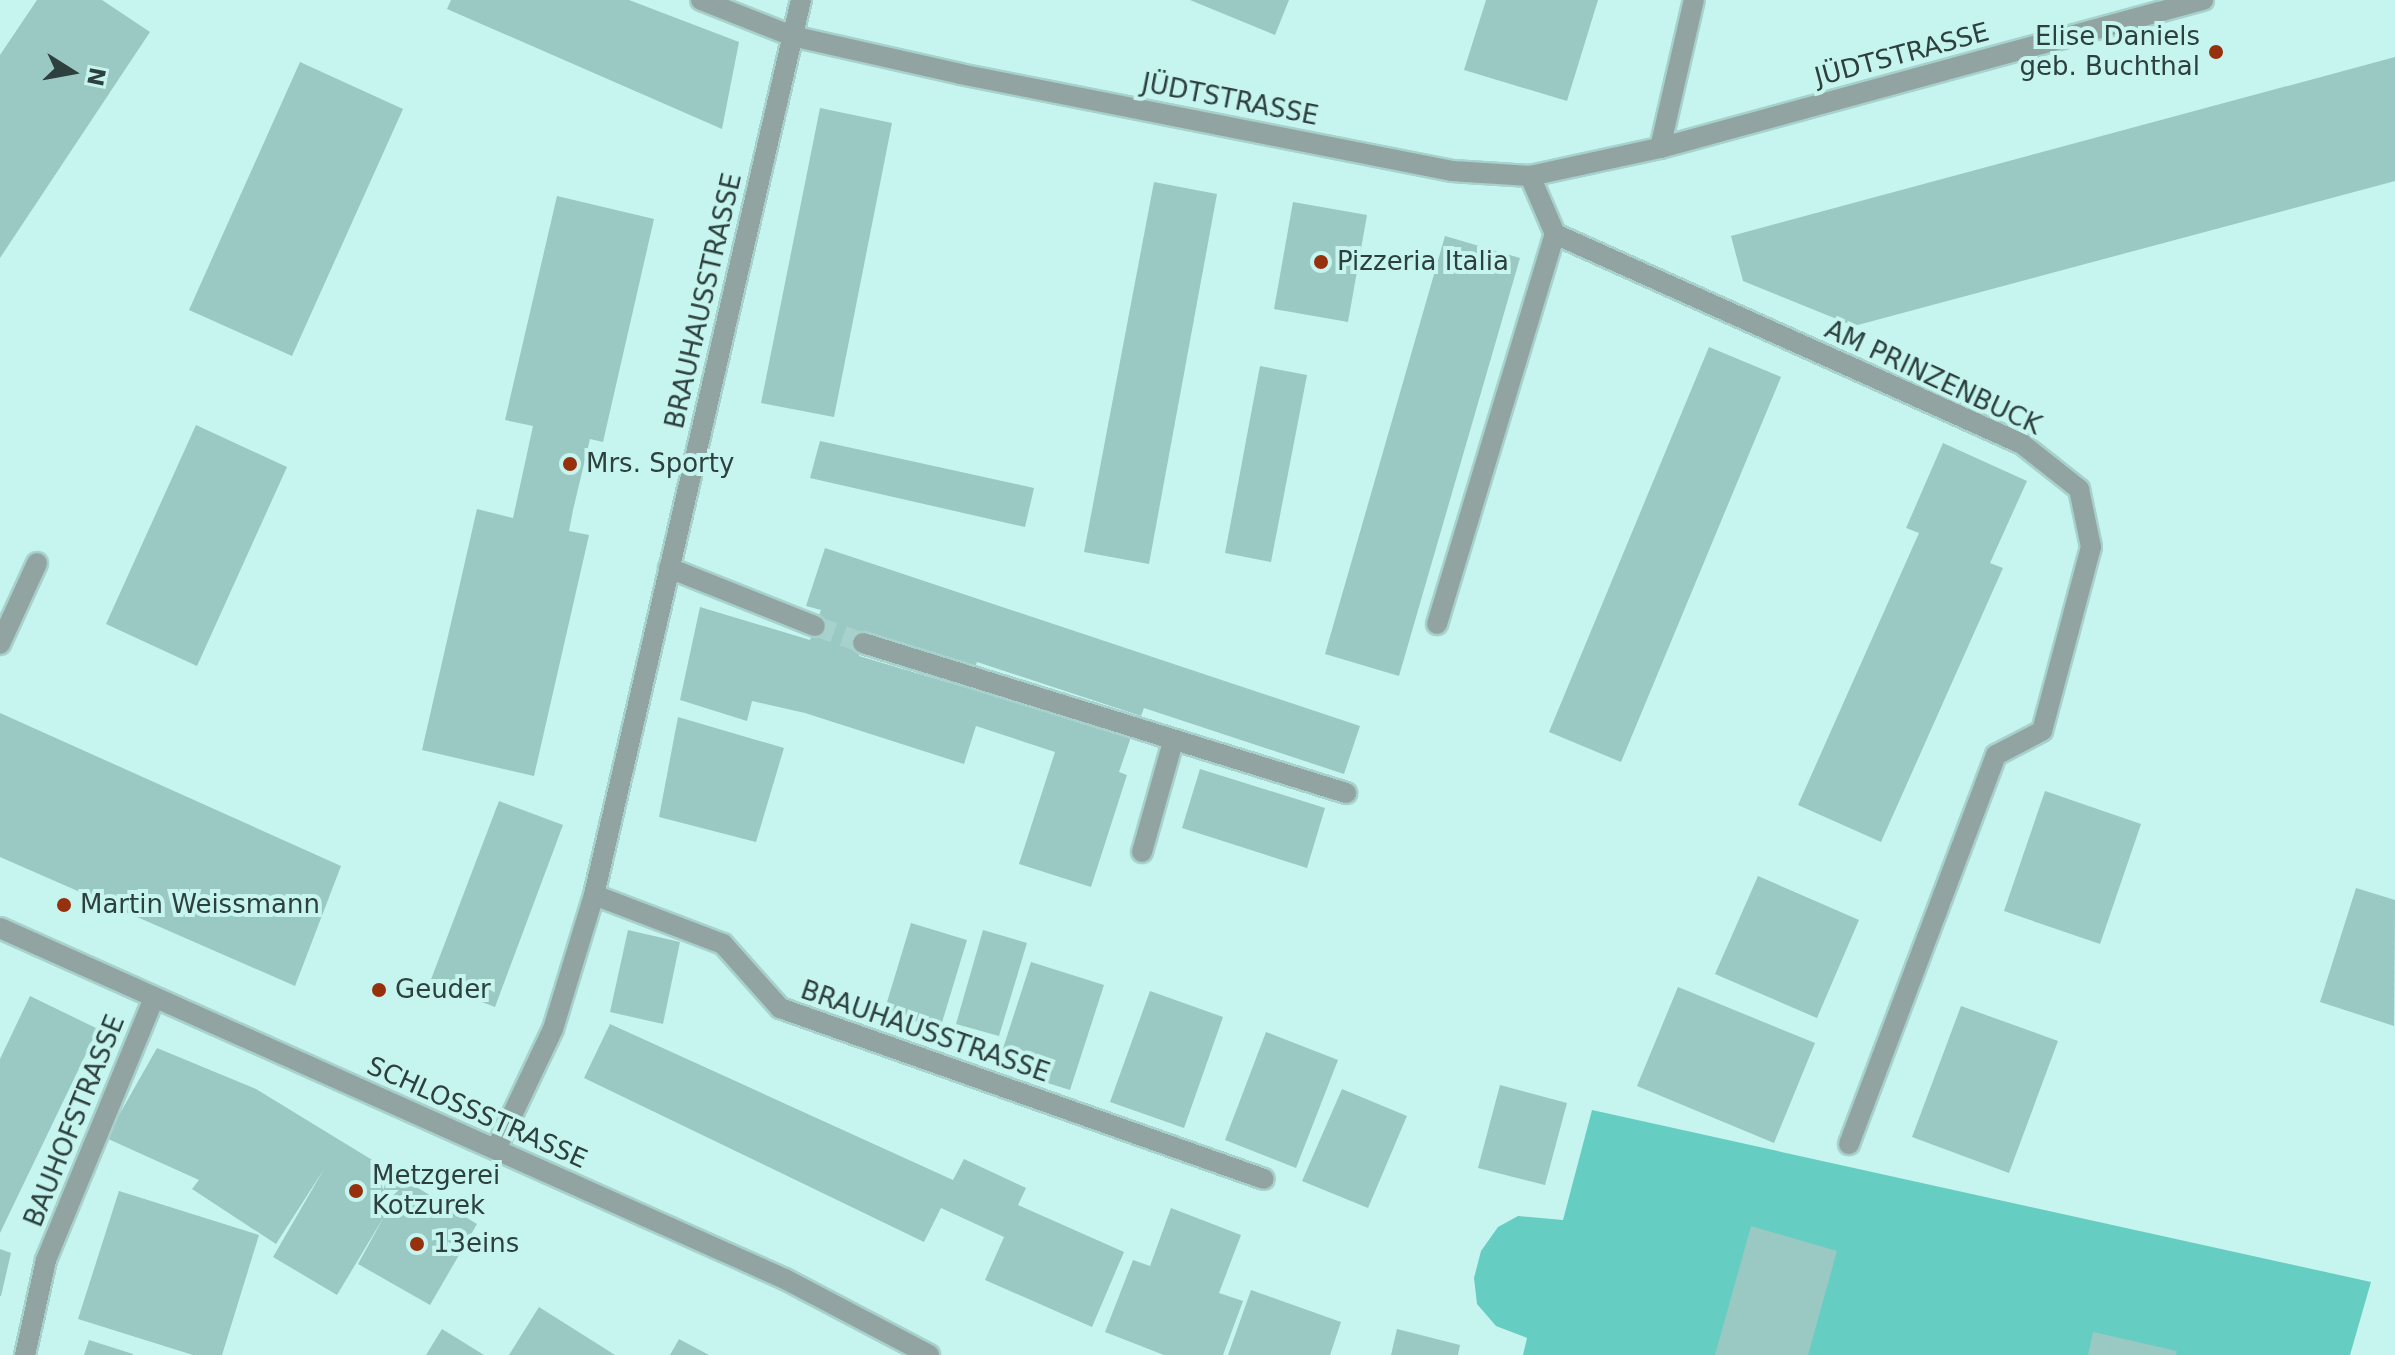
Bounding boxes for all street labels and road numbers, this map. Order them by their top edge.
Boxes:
street label: JÜDTSTRASSE [1811,17,1993,93]
street label: JÜDTSTRASSE [1139,68,1321,132]
street label: BRAUHAUSSTRASSE [659,170,749,432]
street label: AM PRINZENBUCK [1820,314,2046,442]
street label: BRAUHAUSSTRASSE [796,975,1054,1089]
street label: BAUHOFSTRASSE [18,1010,132,1232]
street label: SCHLOSSSTRASSE [362,1050,592,1176]

